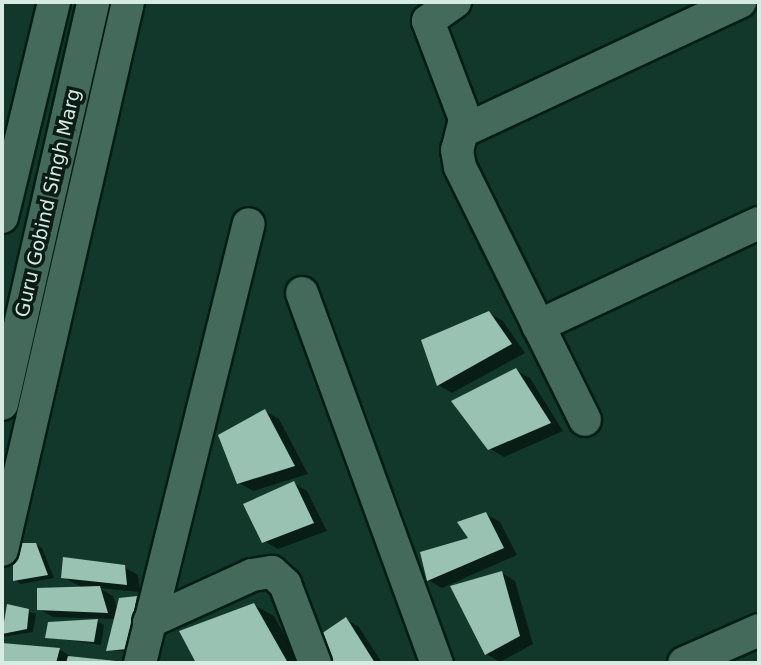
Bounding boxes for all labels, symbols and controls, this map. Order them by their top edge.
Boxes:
street label: Guru Gobind Singh Marg [11,87,85,319]

